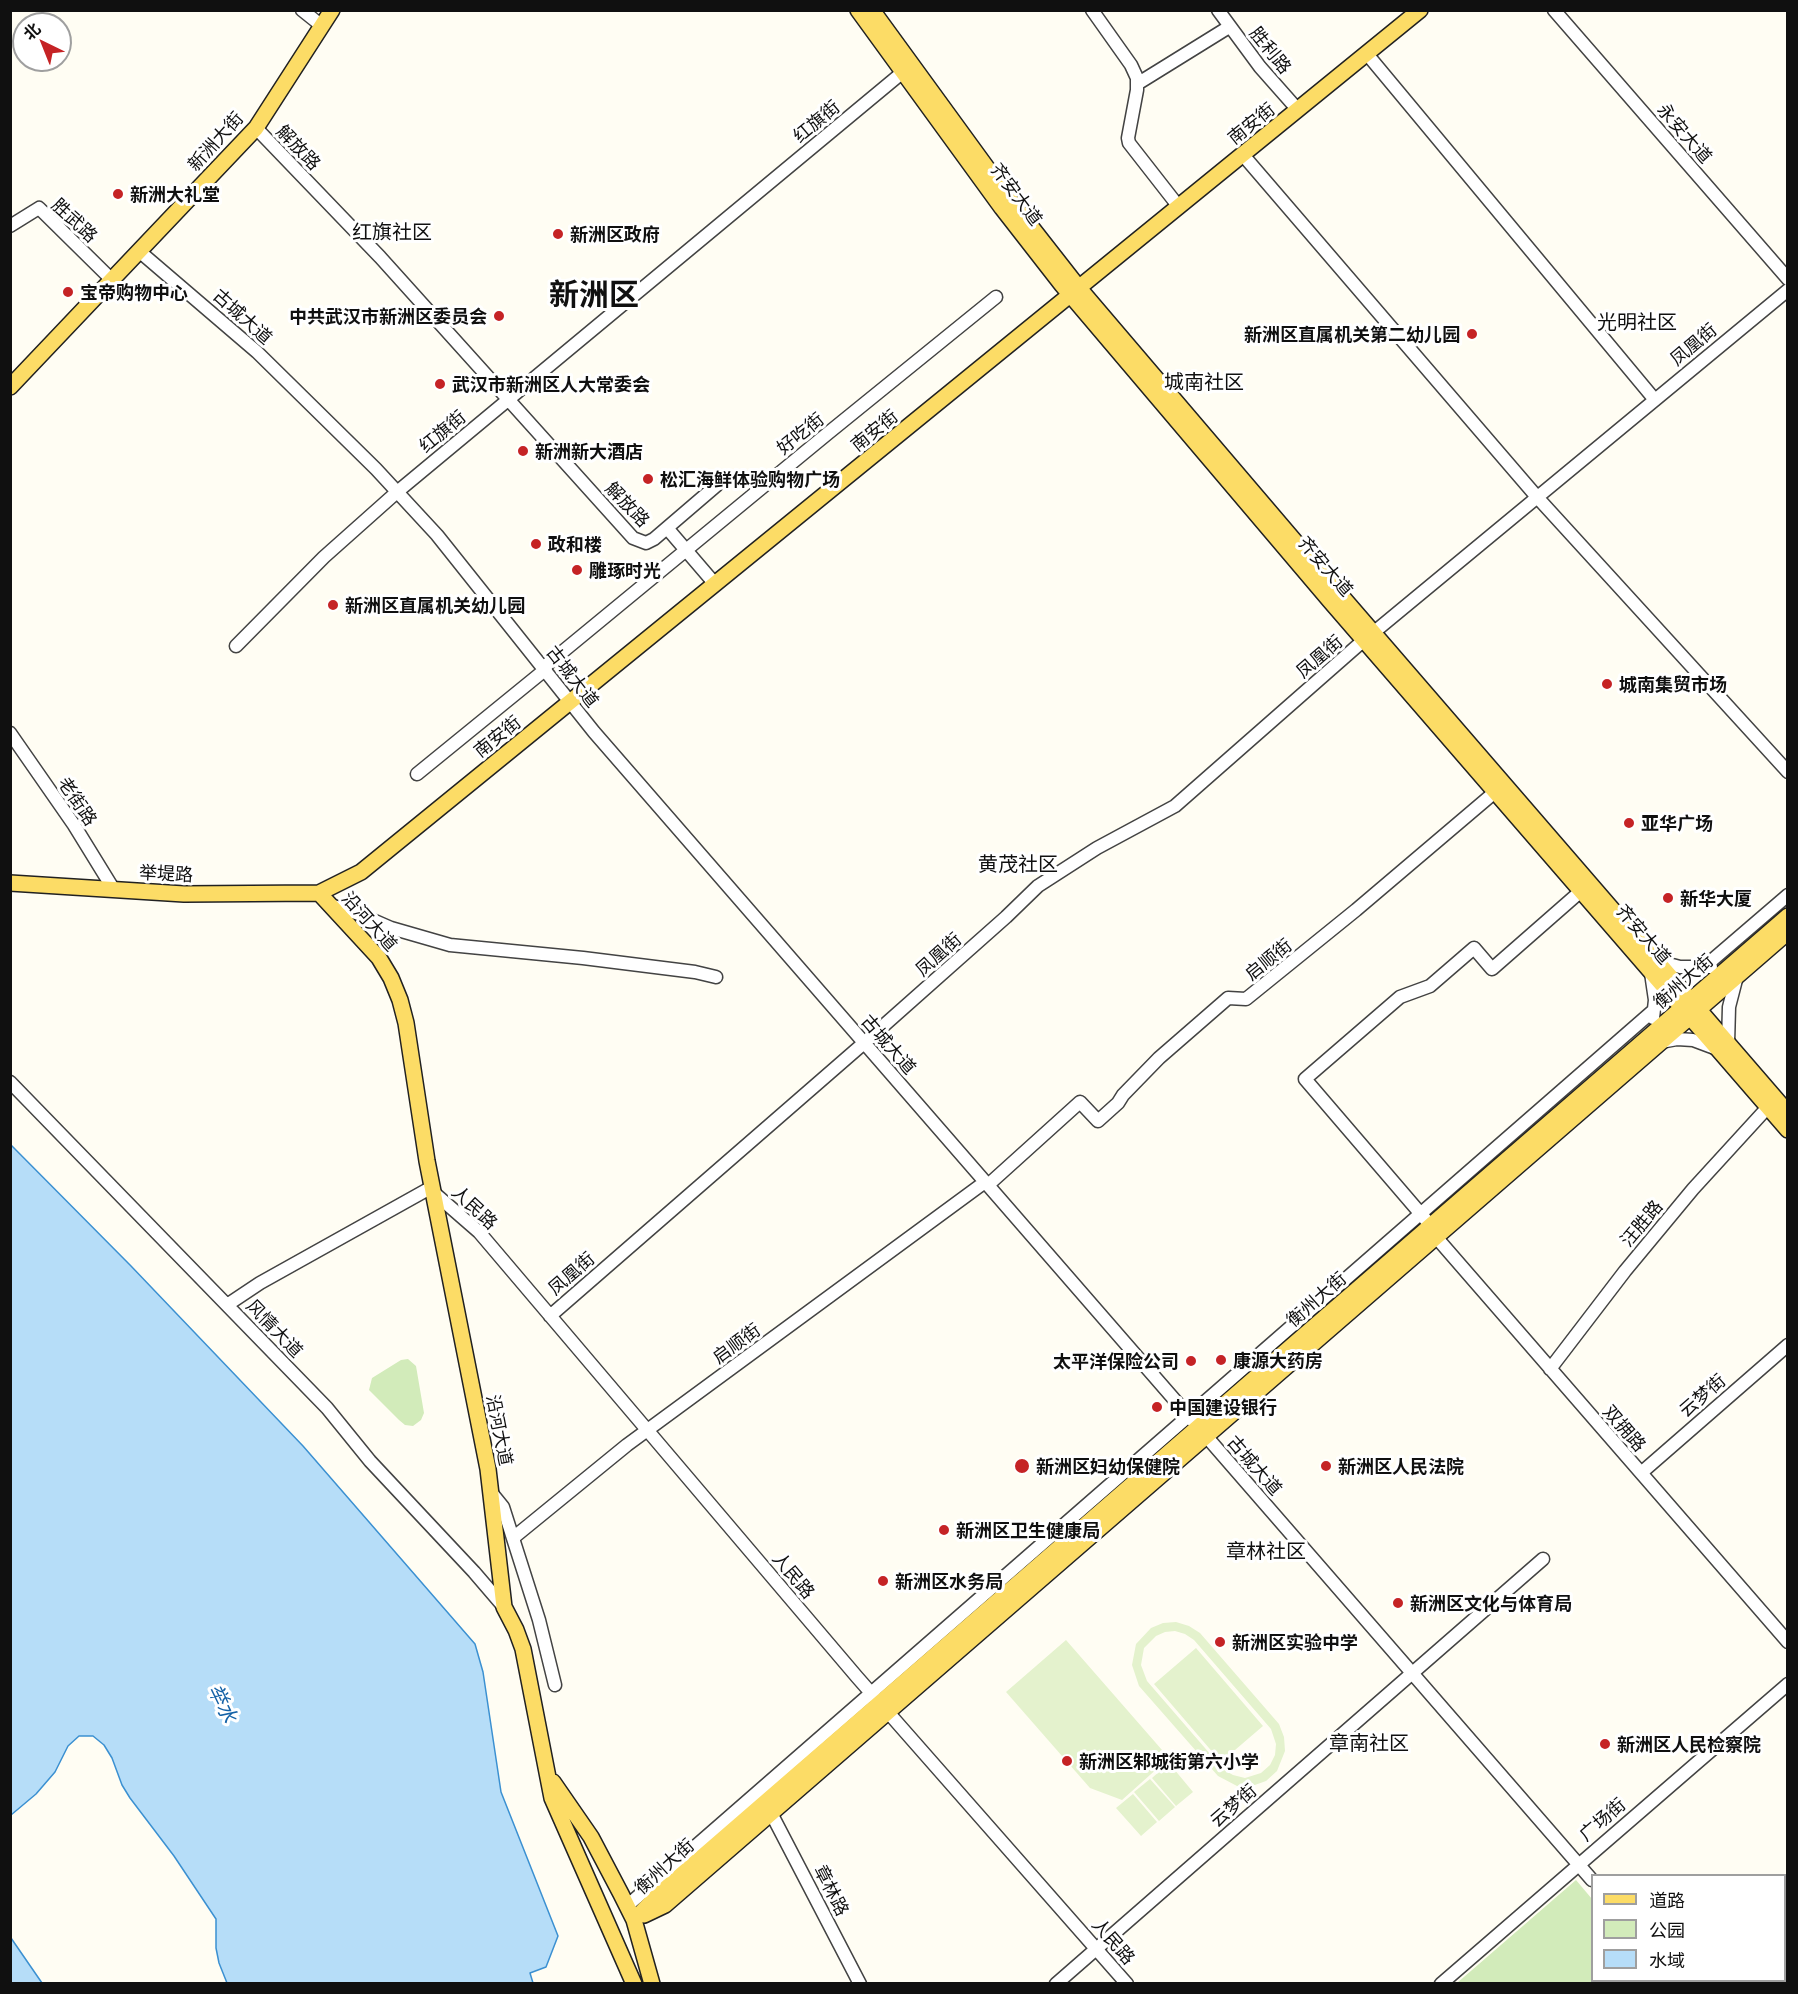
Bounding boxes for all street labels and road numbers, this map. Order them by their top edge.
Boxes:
street label: 胜利路 [1246,22,1296,78]
street label: 红旗街 [788,95,844,147]
street label: 南安街 [1223,98,1279,148]
street label: 永安大道 [1653,99,1717,167]
street label: 新洲大街 [183,107,247,175]
street label: 解放路 [272,120,326,174]
street label: 齐安大道 [987,159,1047,229]
street label: 胜武路 [48,194,102,246]
street label: 古城大道 [209,284,277,348]
street label: 凤凰街 [1665,318,1721,370]
street label: 红旗街 [414,405,470,457]
street label: 南安街 [846,405,902,455]
street label: 好吃街 [772,408,828,458]
street label: 解放路 [601,477,655,531]
street label: 齐安大道 [1294,532,1358,600]
street label: 凤凰街 [1292,630,1346,682]
street label: 古城大道 [542,641,604,711]
street label: 南安街 [469,711,525,761]
street label: 老街路 [54,773,102,829]
street label: 举堤路 [138,861,194,885]
street label: 沿河大道 [338,887,402,955]
street label: 齐安大道 [1612,900,1676,968]
street label: 凤凰街 [911,928,965,980]
street label: 启顺街 [1240,934,1296,984]
street label: 衡州大街 [1649,949,1717,1013]
street label: 古城大道 [857,1010,921,1078]
street label: 人民路 [448,1181,502,1233]
street label: 汪胜路 [1615,1195,1667,1251]
street label: 凤凰街 [544,1247,598,1299]
street label: 衡州大街 [1282,1267,1350,1331]
street label: 风情大道 [242,1295,308,1361]
street label: 启顺街 [708,1318,764,1368]
street label: 云梦街 [1675,1369,1729,1421]
street label: 沿河大道 [483,1393,517,1467]
street label: 双拥路 [1599,1401,1651,1455]
street label: 古城大道 [1223,1431,1287,1499]
street label: 人民路 [768,1547,820,1603]
street label: 云梦街 [1206,1779,1260,1831]
street label: 广场街 [1575,1793,1629,1845]
street label: 衡州大街 [630,1834,698,1898]
street label: 章林路 [810,1861,854,1919]
street label: 人民路 [1088,1914,1140,1968]

